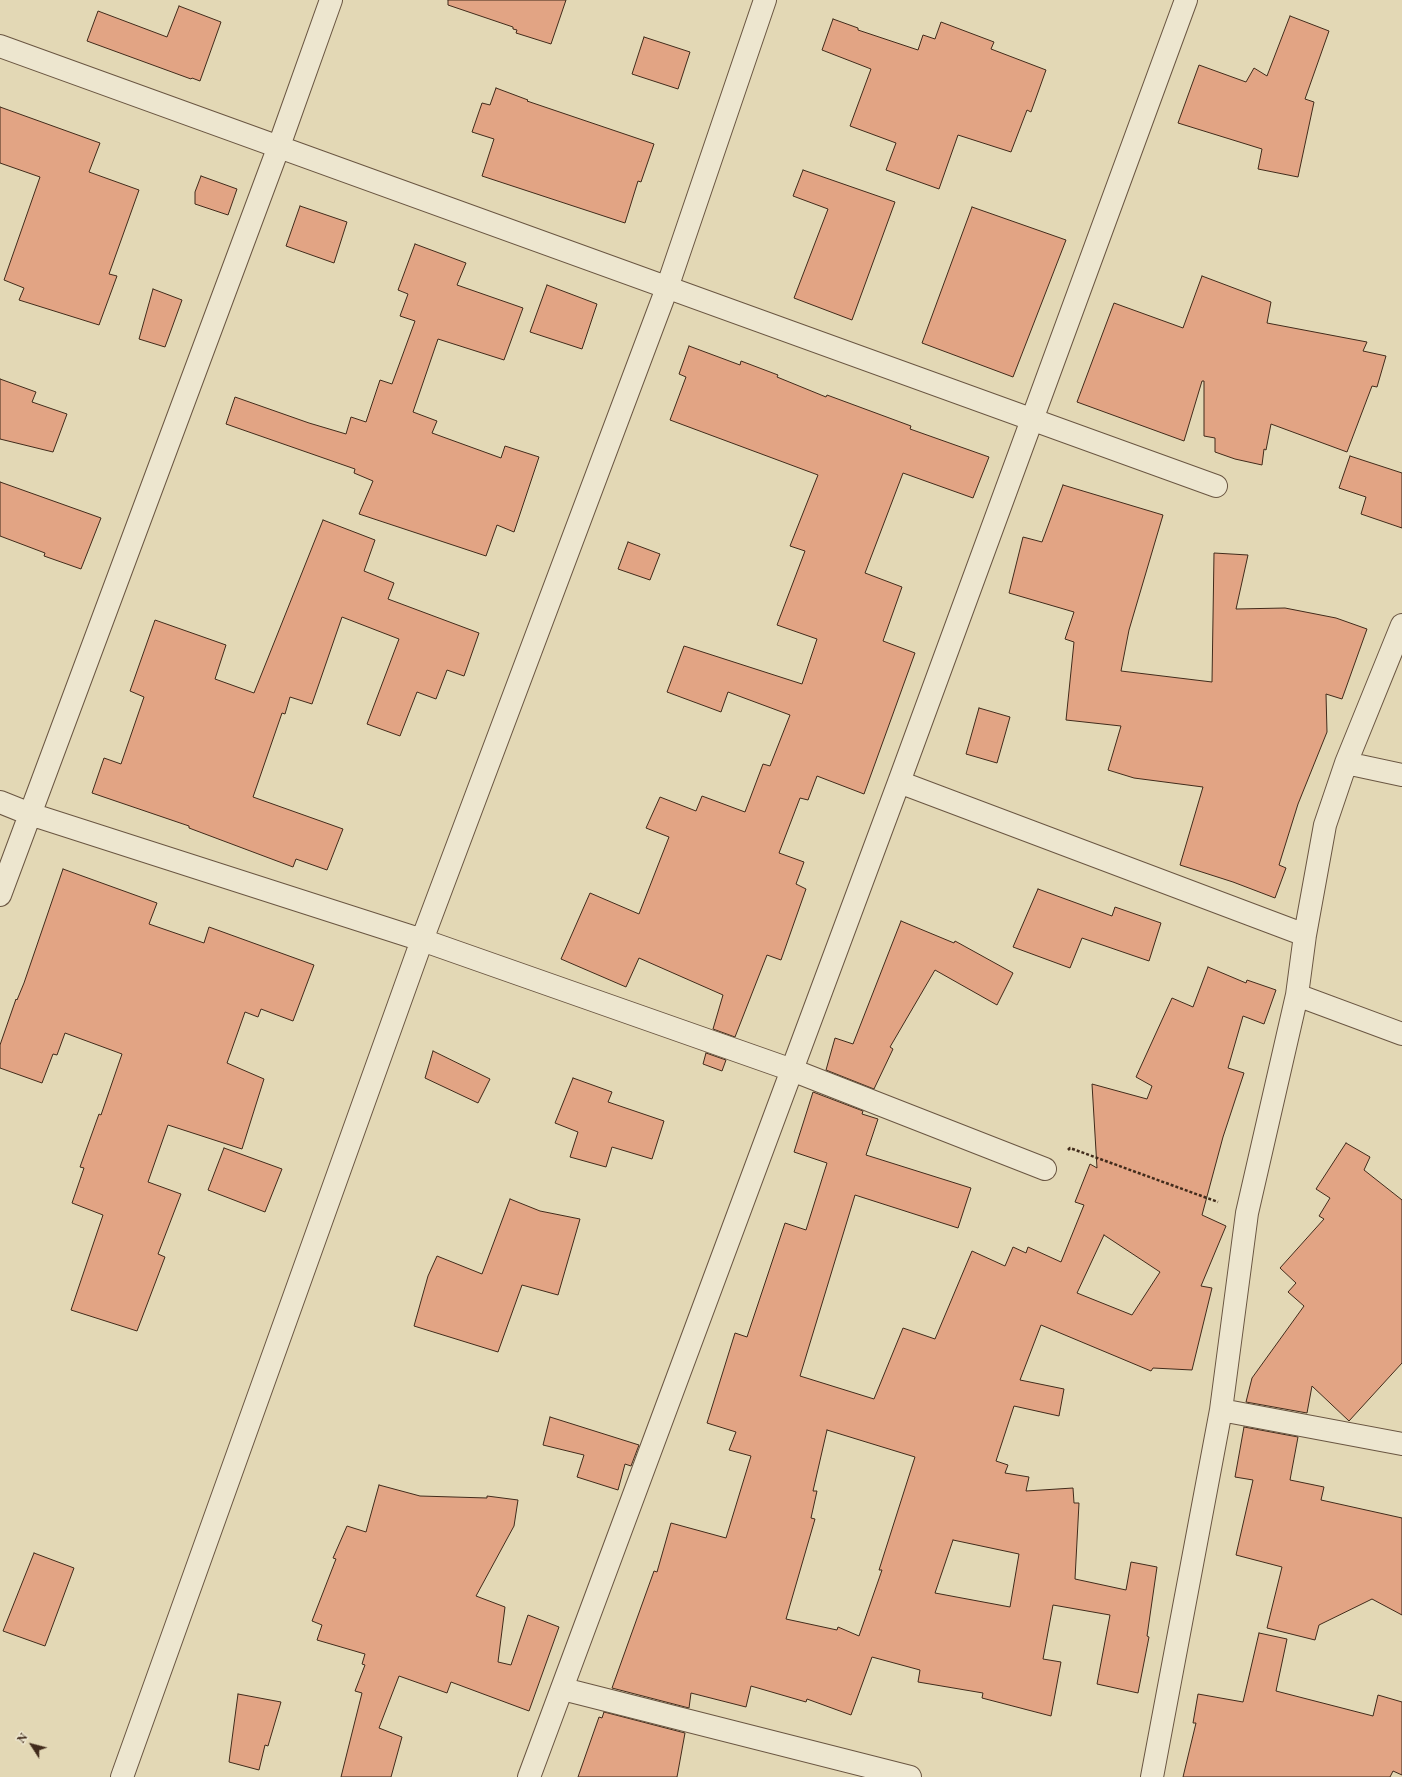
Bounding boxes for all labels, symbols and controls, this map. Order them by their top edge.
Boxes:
north arrow [12,1725,52,1765]
text: N [14,1730,31,1746]

